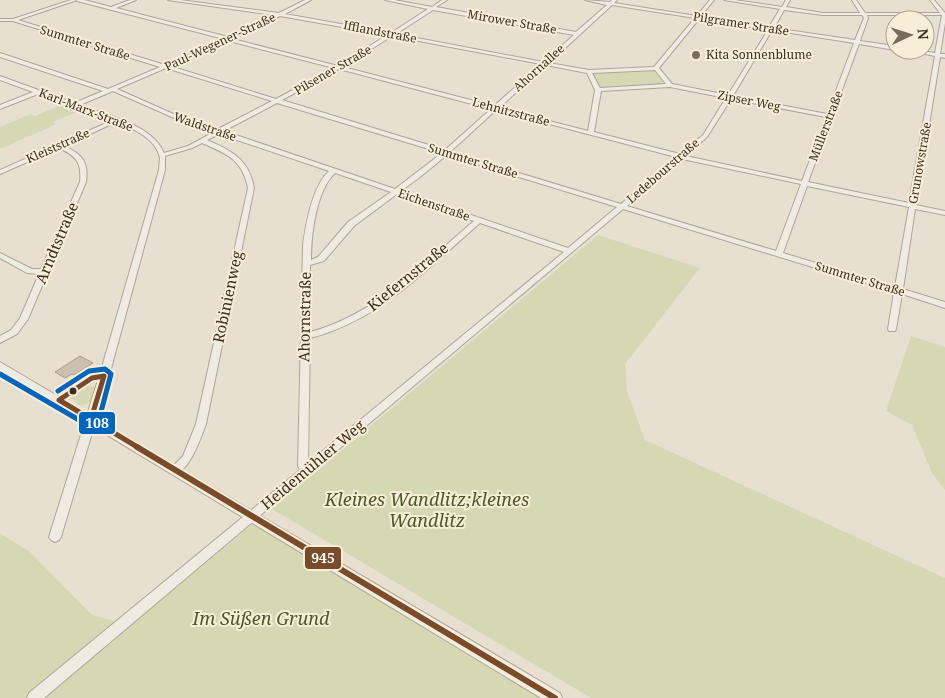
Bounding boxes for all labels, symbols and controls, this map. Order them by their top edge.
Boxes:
street label: Mirower Straße [466,5,558,38]
street label: Paul-Wegener-Straße [161,8,278,75]
street label: Pilgramer Straße [692,8,790,39]
north arrow [885,10,935,60]
street label: Ifflandstraße [342,16,418,47]
street label: Summter Straße [38,21,132,64]
text: N [914,28,933,40]
street label: Ahornallee [509,40,568,95]
street label: Pilsener Straße [291,41,375,99]
place label: Kita Sonnenblume [706,46,812,63]
marker: Kita Sonnenblume [690,49,702,61]
street label: Karl-Marx-Straße [37,84,136,135]
street label: Zipser Weg [716,86,782,115]
street label: Müllerstraße [804,88,847,164]
street label: Lehnitzstraße [471,93,552,130]
street label: Waldstraße [171,108,239,145]
street label: Grunowstraße [904,121,935,205]
street label: Kleiststraße [23,124,92,167]
street label: Ledebourstraße [623,134,703,207]
street label: Summter Straße [426,139,520,182]
street label: Eichenstraße [396,184,472,225]
street label: Arndtstraße [30,199,82,286]
street label: Kiefernstraße [363,237,452,315]
street label: Robinienweg [207,249,247,345]
street label: Summter Straße [813,257,907,300]
street label: Ahornstraße [293,272,315,362]
unlabelled marker [68,386,78,396]
line badge: 108 [78,411,116,435]
text: 108 [85,413,109,432]
street label: Heidemühler Weg [256,415,368,514]
park label: Kleines Wandlitz;kleines Wandlitz [324,487,529,532]
line badge: 945 [304,546,342,570]
text: 945 [311,548,335,567]
park label: Im Süßen Grund [192,606,330,630]

